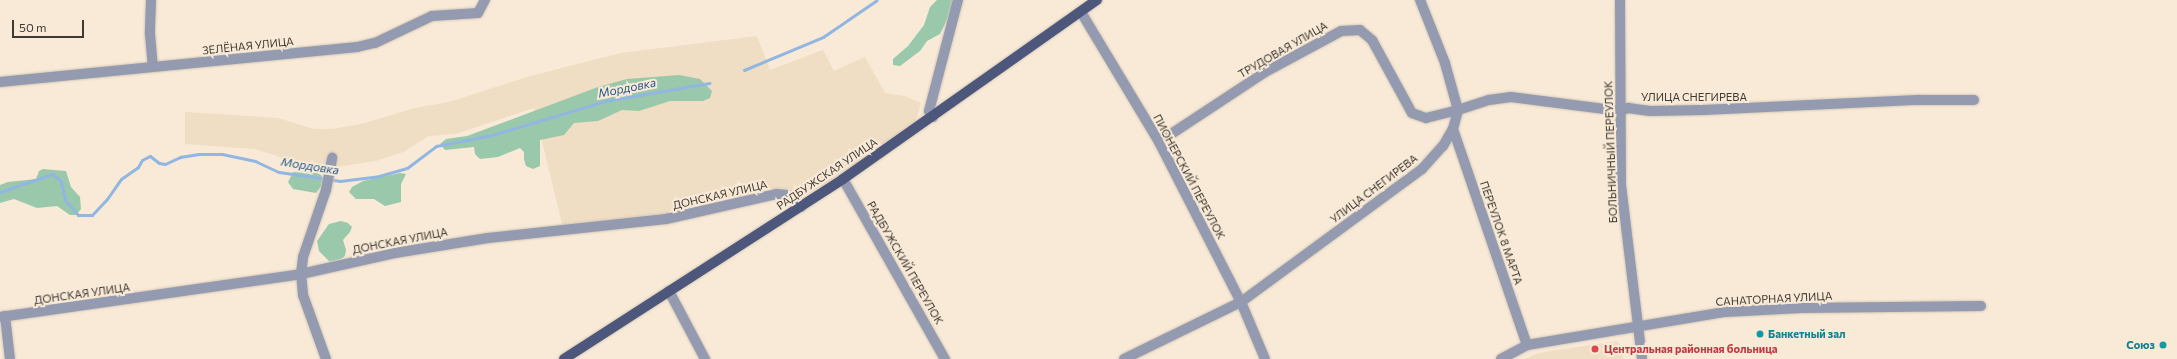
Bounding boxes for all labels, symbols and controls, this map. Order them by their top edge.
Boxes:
scale bar [14,12,86,38]
street label: ТРУДОВАЯ УЛИЦА [1236,19,1330,81]
text: 50 m [19,20,47,34]
street label: ЗЕЛЁНАЯ УЛИЦА [202,35,294,57]
water label: Мордовка [597,75,657,101]
street label: БОЛЬНИЧНЫЙ ПЕРЕУЛОК [1602,81,1620,223]
street label: УЛИЦА СНЕГИРЕВА [1641,90,1747,104]
street label: ПИОНЕРСКИЙ ПЕРЕУЛОК [1150,112,1228,242]
street label: РАДБУЖСКАЯ УЛИЦА [774,135,880,213]
street label: УЛИЦА СНЕГИРЕВА [1328,152,1420,226]
water label: Мордовка [280,154,340,178]
street label: ДОНСКАЯ УЛИЦА [671,178,769,212]
street label: ПЕРЕУЛОК 8 МАРТА [1477,179,1525,287]
street label: РАДБУЖСКИЙ ПЕРЕУЛОК [864,199,946,327]
street label: ДОНСКАЯ УЛИЦА [351,225,449,257]
street label: ДОНСКАЯ УЛИЦА [33,281,131,307]
street label: САНАТОРНАЯ УЛИЦА [1715,289,1833,309]
place label: Банкетный зал [1768,327,1845,341]
marker: Банкетный зал [1755,329,1765,339]
place label: Союз [2126,338,2155,352]
marker: Союз [2158,340,2168,350]
place label: Центральная районная больница [1604,342,1778,356]
marker: Центральная районная больница [1589,343,1601,355]

